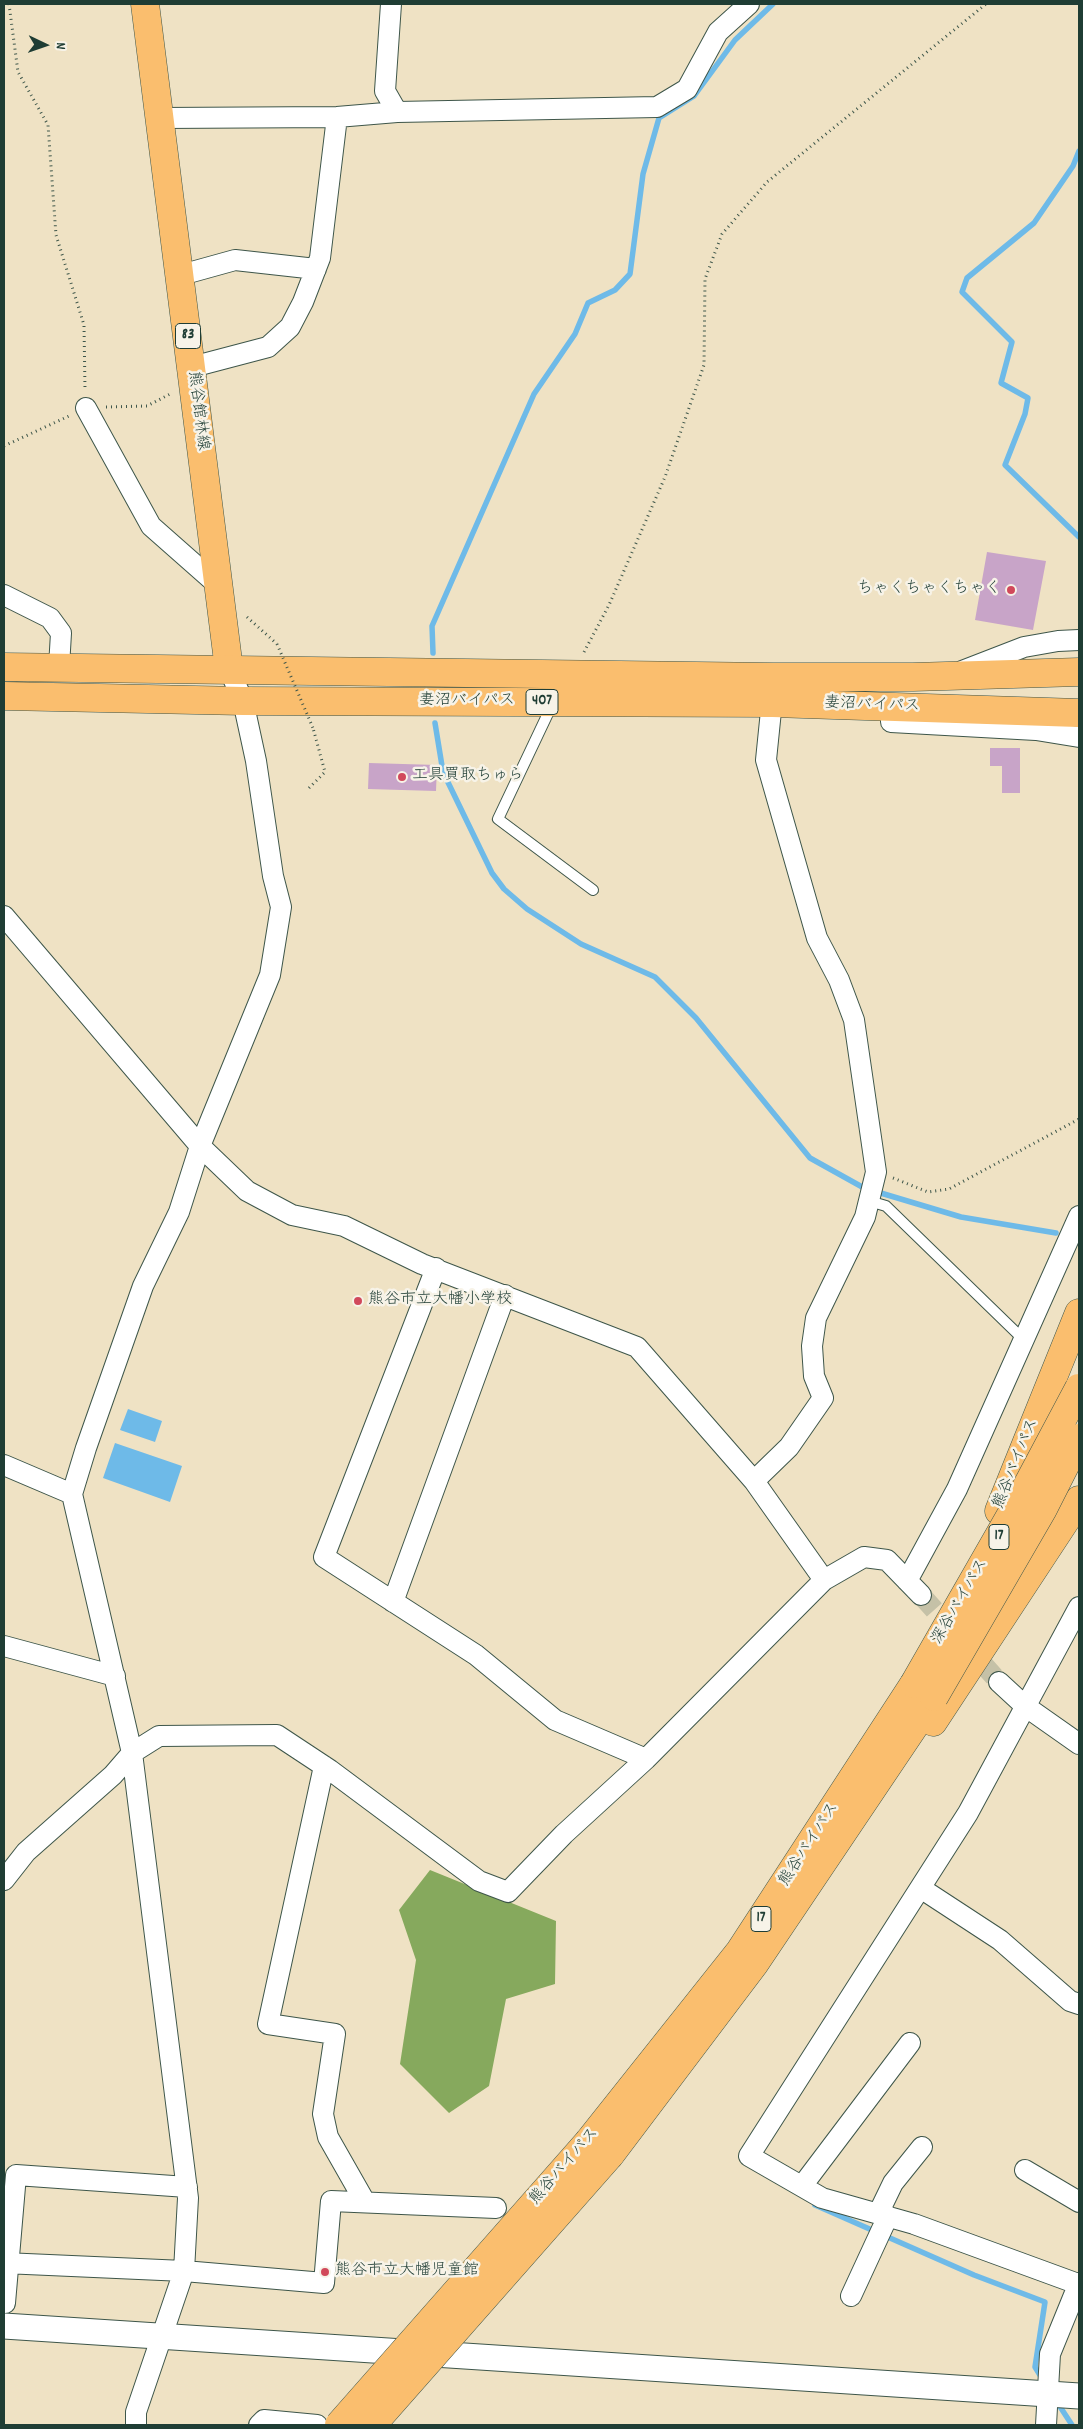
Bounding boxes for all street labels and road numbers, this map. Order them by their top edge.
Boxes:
road number: 83 [176,324,200,348]
street label: 熊谷館林線 [183,370,211,452]
road number: 407 [526,690,558,714]
street label: 妻沼バイパス [419,692,515,712]
street label: 妻沼バイパス [824,695,920,717]
street label: 熊谷バイパス [990,1416,1044,1512]
road number: 17 [989,1524,1009,1550]
street label: 深谷バイパス [929,1556,993,1648]
street label: 熊谷バイパス [776,1800,844,1890]
road number: 17 [751,1906,771,1932]
street label: 熊谷バイパス [526,2124,604,2210]

